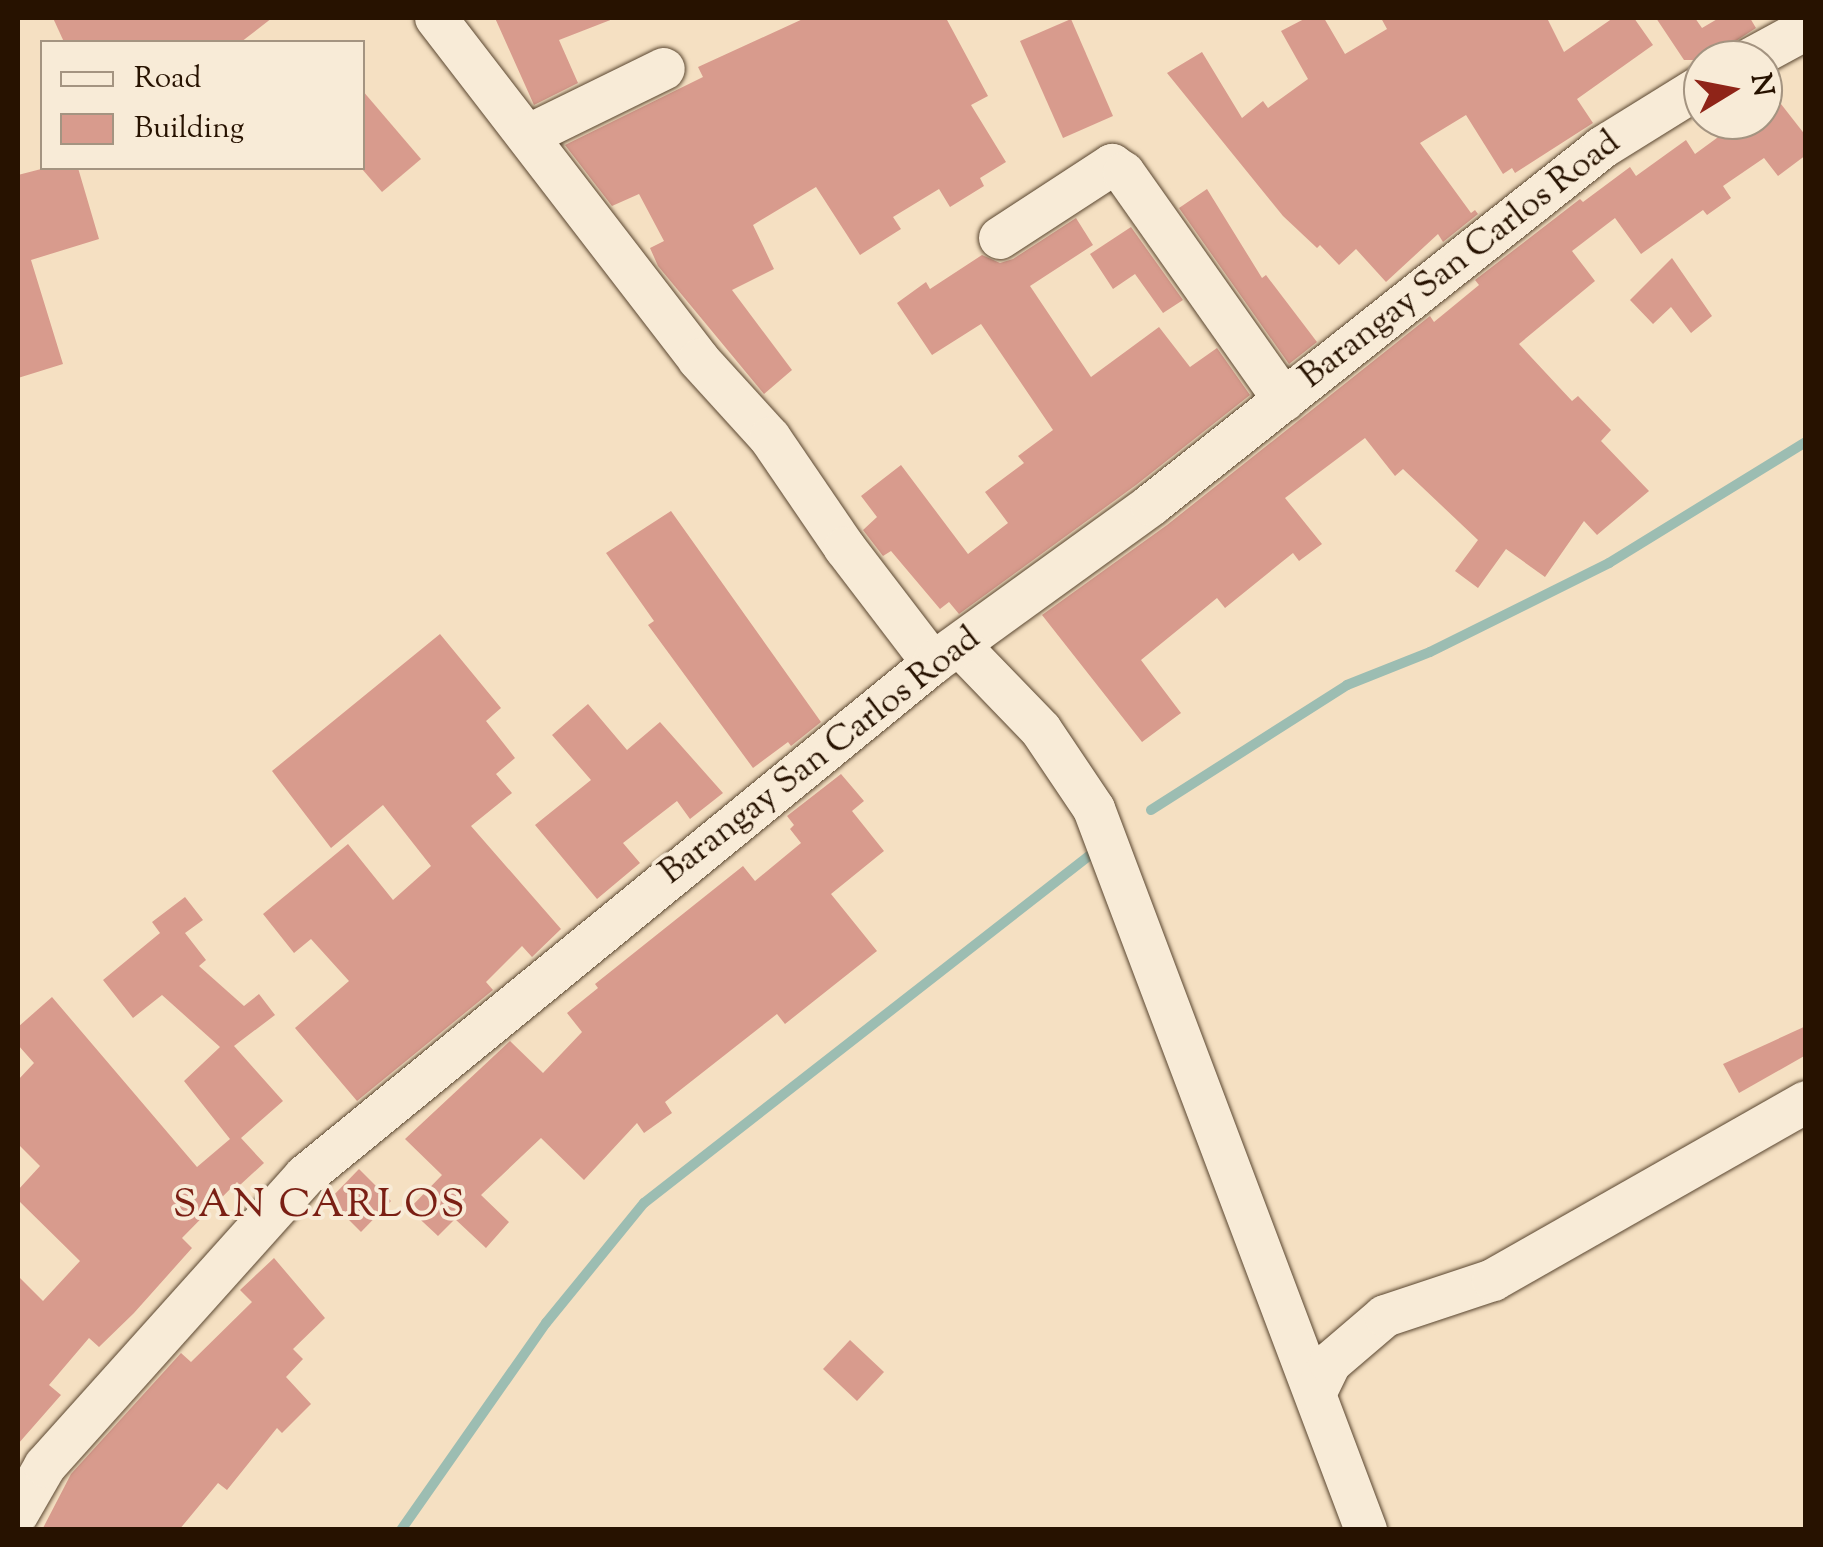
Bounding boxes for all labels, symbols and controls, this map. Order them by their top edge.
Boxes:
legend [40,40,365,170]
north arrow [1683,40,1783,140]
text: Road [134,58,201,101]
text: N [1739,71,1782,100]
text: Building [134,108,244,151]
street label: Barangay San Carlos Road [1293,123,1629,399]
street label: Barangay San Carlos Road [653,619,989,895]
district label: SAN CARLOS [173,1183,467,1231]

